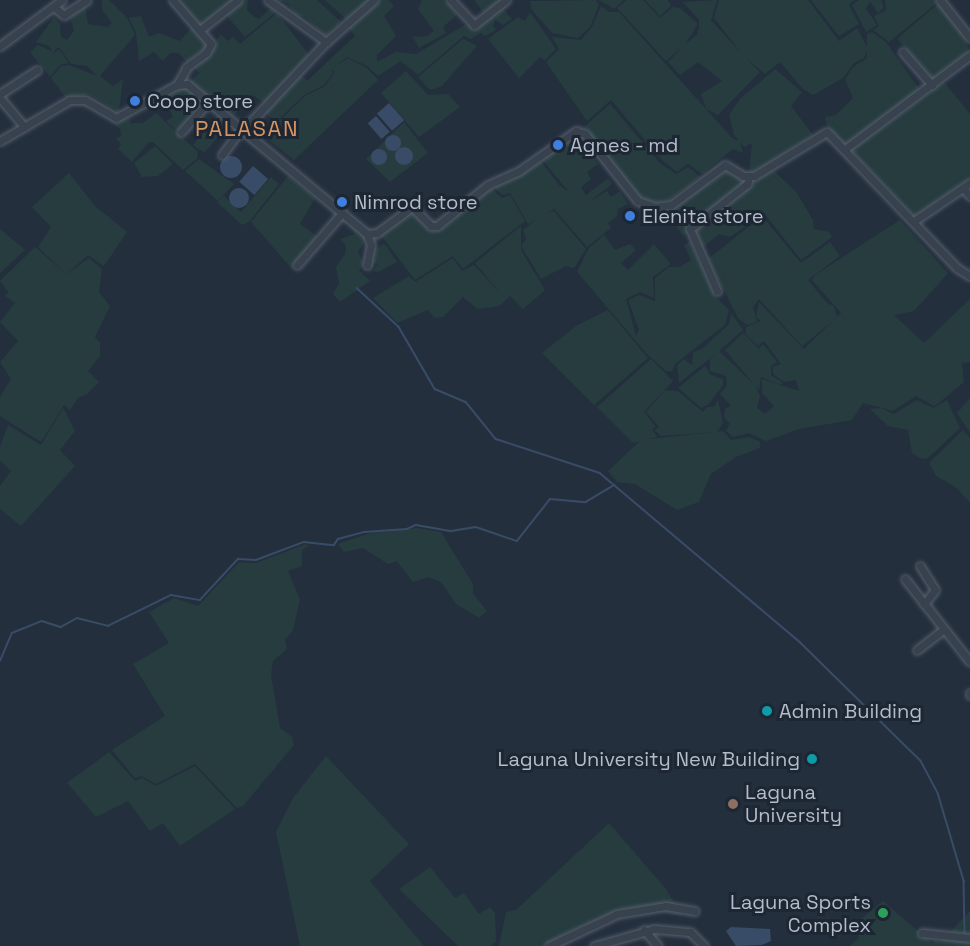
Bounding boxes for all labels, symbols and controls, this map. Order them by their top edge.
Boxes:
place label: Coop store [147,89,253,113]
marker: Coop store [128,94,142,108]
district label: PALASAN [195,116,299,142]
place label: Agnes - md [570,133,680,157]
marker: Agnes - md [551,138,565,152]
place label: Nimrod store [354,190,477,214]
marker: Nimrod store [335,195,349,209]
place label: Elenita store [642,204,763,228]
marker: Elenita store [623,209,637,223]
place label: Admin Building [779,699,922,723]
marker: Admin Building [760,704,774,718]
place label: Laguna University New Building [498,747,800,771]
marker: Laguna University New Building [805,752,819,766]
place label: Laguna University [745,780,842,827]
marker: Laguna University [726,797,740,811]
place label: Laguna Sports Complex [730,890,871,937]
marker: Laguna Sports Complex [876,906,890,920]

